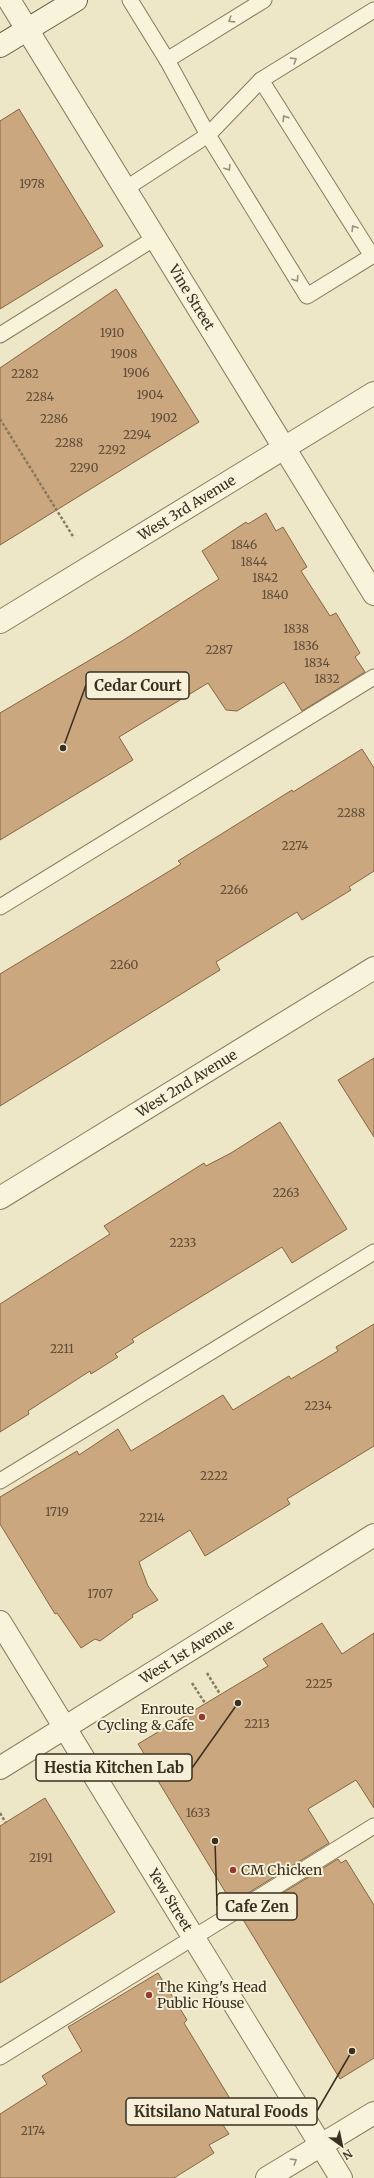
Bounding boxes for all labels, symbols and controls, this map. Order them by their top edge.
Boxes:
one-way arrow [228,16,235,23]
one-way arrow [290,57,297,64]
one-way arrow [282,115,289,122]
one-way arrow [224,164,231,171]
house number: 1978 [19,176,45,191]
one-way arrow [351,225,359,232]
street label: Vine Street [164,260,219,334]
one-way arrow [292,275,299,282]
house number: 1910 [100,325,124,340]
house number: 1908 [111,346,137,361]
house number: 1906 [122,365,150,380]
house number: 2282 [11,366,39,381]
house number: 1904 [136,387,164,402]
house number: 2284 [26,389,55,404]
house number: 1902 [151,410,177,425]
house number: 2286 [40,411,68,426]
house number: 2294 [123,427,152,442]
house number: 2288 [55,435,83,450]
house number: 2292 [98,442,126,457]
house number: 2290 [70,460,99,475]
street label: West 3rd Avenue [134,471,239,545]
house number: 1846 [231,537,257,552]
house number: 1844 [241,554,268,569]
house number: 1842 [252,570,278,585]
house number: 1840 [261,587,289,602]
house number: 1838 [283,621,309,636]
house number: 1836 [293,638,319,653]
house number: 2287 [205,642,233,657]
house number: 1834 [304,655,331,670]
house number: 1832 [314,671,340,686]
callout: Cedar Court [86,672,189,699]
text: Cedar Court [94,676,182,695]
house number: 2288 [337,805,365,820]
house number: 2274 [282,838,309,853]
house number: 2266 [220,882,248,897]
house number: 2260 [110,957,139,972]
street label: West 2nd Avenue [132,1046,240,1122]
house number: 2263 [272,1185,300,1200]
house number: 2233 [170,1235,197,1250]
house number: 2211 [50,1341,75,1356]
house number: 2234 [304,1398,332,1413]
house number: 2222 [200,1468,228,1483]
house number: 1719 [45,1504,69,1519]
house number: 2214 [139,1510,165,1525]
house number: 1707 [87,1586,113,1601]
street label: West 1st Avenue [135,1616,237,1688]
house number: 2225 [305,1676,333,1691]
place label: Enroute Cycling & Cafe [97,1700,194,1734]
marker: Enroute Cycling & Cafe [197,1712,207,1722]
house number: 2213 [244,1716,270,1731]
callout: Hestia Kitchen Lab [36,1754,192,1781]
text: Hestia Kitchen Lab [44,1758,184,1777]
house number: 1633 [186,1805,210,1820]
house number: 2191 [29,1850,53,1865]
place label: CM Chicken [241,1861,322,1879]
street label: Yew Street [144,1864,197,1935]
marker: CM Chicken [228,1865,238,1875]
callout: Cafe Zen [217,1893,297,1920]
text: Cafe Zen [225,1897,289,1916]
place label: The King's Head Public House [157,1978,267,2012]
marker: The King's Head Public House [144,1990,154,2000]
callout: Kitsilano Natural Foods [126,2098,317,2125]
text: Kitsilano Natural Foods [134,2102,308,2121]
house number: 2174 [21,2123,46,2138]
north arrow [322,2126,362,2166]
text: N [340,2146,355,2163]
one-way arrow [290,2159,297,2166]

